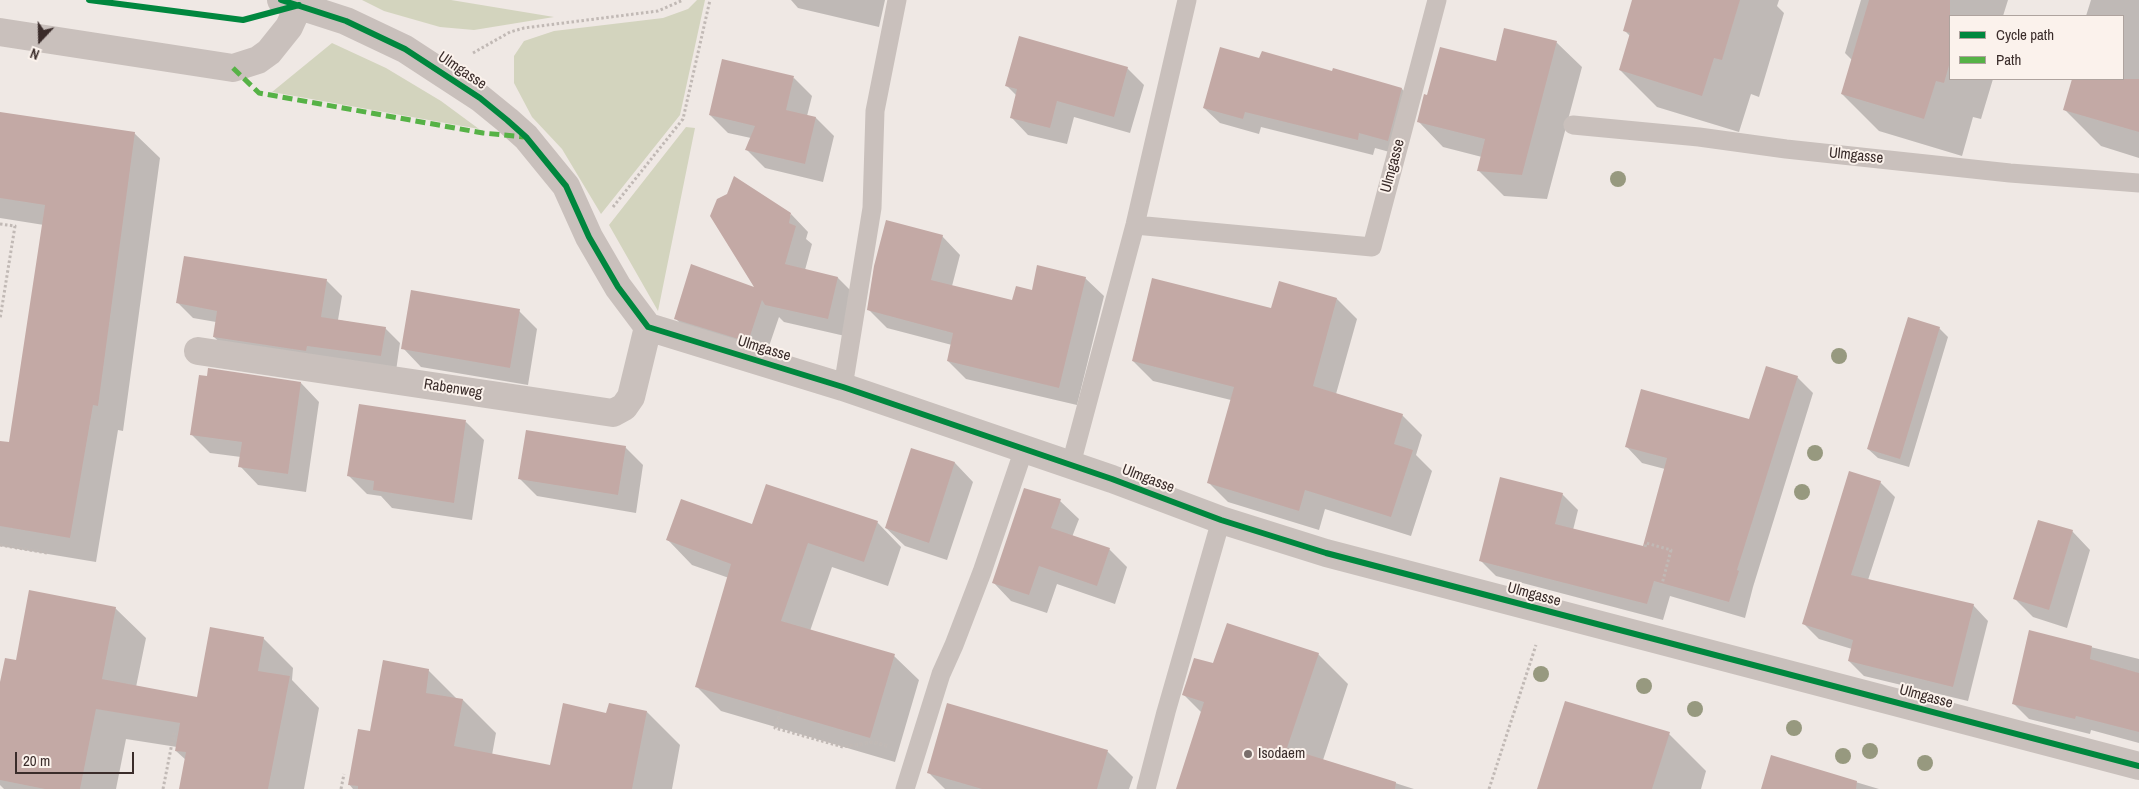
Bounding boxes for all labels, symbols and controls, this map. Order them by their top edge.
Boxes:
north arrow [15,15,65,65]
legend [1949,15,2124,80]
text: Cycle path [1996,24,2054,45]
text: N [28,44,42,64]
street label: Ulmgasse [434,48,490,94]
text: Path [1996,49,2021,70]
street label: Ulmgasse [1377,137,1409,195]
street label: Ulmgasse [1828,144,1884,168]
street label: Ulmgasse [735,332,793,366]
street label: Rabenweg [423,376,483,402]
street label: Ulmgasse [1119,461,1177,497]
street label: Ulmgasse [1505,579,1563,611]
street label: Ulmgasse [1897,681,1955,713]
scale bar [18,742,136,774]
place label: Isodaem [1258,745,1305,763]
marker: Isodaem [1242,748,1254,760]
text: 20 m [23,750,50,771]

